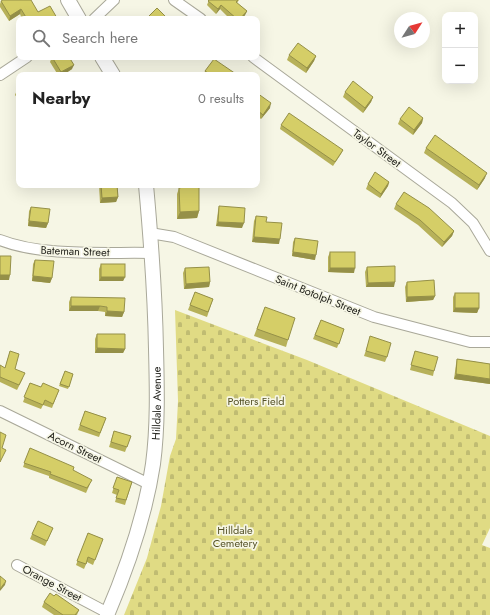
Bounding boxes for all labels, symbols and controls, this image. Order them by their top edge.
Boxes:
north arrow [394,12,430,48]
map controls [442,12,478,84]
button: + [442,12,478,48]
search box [16,16,260,60]
icon: search [30,27,52,49]
text: Search here [62,27,138,49]
button: − [442,48,478,84]
text: Nearby [32,86,90,110]
text: 0 results [198,89,244,108]
street label: Taylor Street [350,125,405,171]
street label: Bateman Street [40,242,110,260]
street label: Saint Botolph Street [273,271,363,320]
street label: Hilldale Avenue [147,366,165,441]
park label: Potters Field [228,393,284,409]
street label: Acorn Street [46,427,105,467]
park label: Hilldale Cemetery [213,522,258,551]
street label: Orange Street [20,561,85,605]

